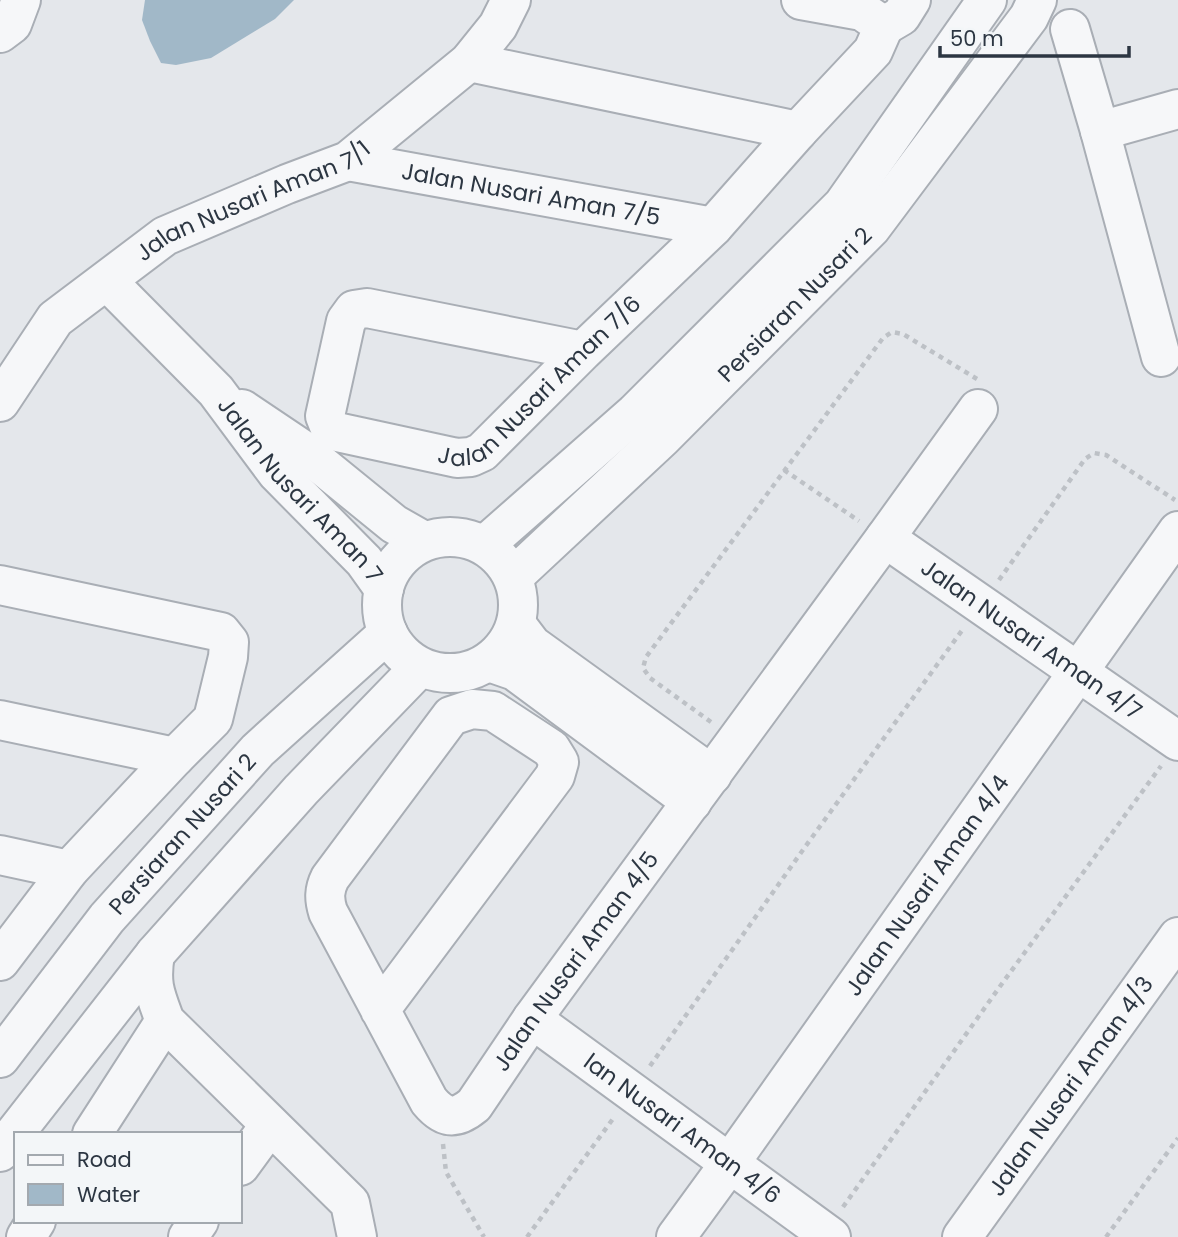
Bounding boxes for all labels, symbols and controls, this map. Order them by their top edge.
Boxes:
scale bar [940,14,1129,58]
text: 50 m [950,24,1004,53]
street label: Jalan Nusari Aman 7/1 [129,133,377,269]
street label: Jalan Nusari Aman 7/5 [399,155,663,233]
street label: Persiaran Nusari 2 [711,220,879,389]
street label: Jalan Nusari Aman 7/6 [435,288,648,474]
street label: Jalan Nusari Aman 7 [210,391,390,589]
street label: Jalan Nusari Aman 4/7 [914,551,1148,727]
street label: Persiaran Nusari 2 [101,747,263,922]
street label: Jalan Nusari Aman 4/4 [837,768,1016,1002]
street label: Jalan Nusari Aman 4/5 [485,845,666,1078]
street label: Jalan Nusari Aman 4/3 [981,970,1161,1202]
street label: lan Nusari Aman 4/6 [577,1046,787,1211]
legend [14,1132,242,1223]
text: Road [77,1145,132,1174]
text: Water [77,1180,140,1209]

